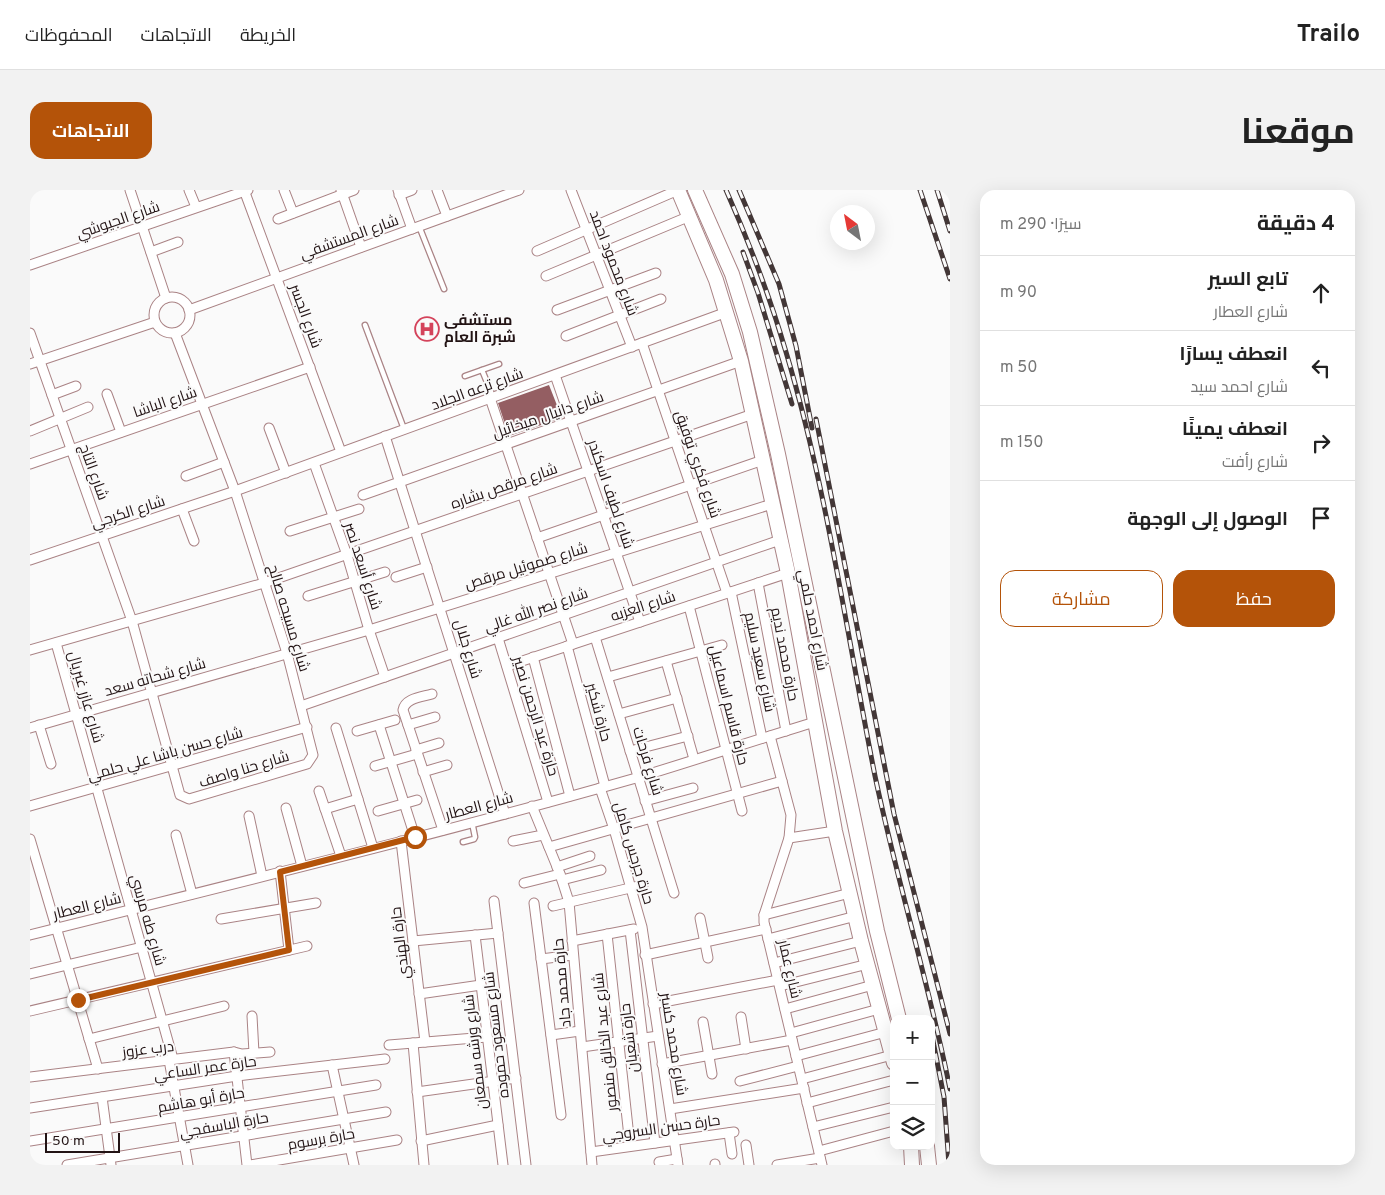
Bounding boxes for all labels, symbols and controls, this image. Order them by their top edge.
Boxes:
text: Trailo [1297,20,1360,50]
text: المحفوظات [25,25,113,48]
text: الاتجاهات [141,25,212,48]
text: الخريطة [240,25,296,48]
button: الاتجاهات [30,102,152,159]
text: موقعنا [1241,112,1355,156]
street label: شارع الجيوشي [74,198,163,246]
north arrow [830,205,875,250]
street label: شارع محمود احمد [584,208,641,319]
text: 4 دقيقة [1257,211,1335,238]
street label: شارع المستشفي [297,212,402,266]
text: سيرًا · 290 m [1000,215,1081,235]
text: تابع السير [1208,268,1288,292]
icon: ahead [1307,279,1335,307]
street label: شارع الجسر [284,281,325,351]
text: 90 m [1000,283,1037,303]
text: شارع العطار [1213,303,1288,323]
place label: مستشفى شبرة العام [444,312,516,348]
hospital icon: مستشفى شبرة العام [414,316,440,342]
text: انعطف يسارًا [1180,343,1288,367]
icon: left [1307,354,1335,382]
text: 50 m [1000,358,1038,378]
street label: شارع ترعه الجلاد [429,365,526,416]
text: شارع احمد سيد [1190,378,1288,398]
street label: شارع الباشا [131,384,200,423]
street label: شارع دانيال ميخائيل [490,388,607,444]
street label: شارع فكري توفيق [668,408,724,521]
text: انعطف يمينًا [1182,418,1288,442]
icon: right [1307,429,1335,457]
text: 150 m [1000,433,1043,453]
street label: شارع لطيف اسكندر [582,436,637,552]
street label: شارع التاج [74,442,111,503]
text: شارع رأفت [1222,453,1288,473]
street label: شارع مرقص بشاره [449,460,560,515]
street label: شارع الكرجي [89,493,168,535]
icon: arrive [1307,504,1335,532]
text: الوصول إلى الوجهة [1127,508,1288,532]
street label: شارع أسعد نصر [338,519,387,613]
street label: شارع صموئيل مرقص [463,540,590,595]
street label: شارع مسيحه صالح [262,563,313,674]
street label: شارع احمد حلمي [791,568,831,673]
button: مشاركة [1000,570,1163,627]
button: حفظ [1173,570,1335,627]
street label: شارع نصر الله غالي [481,583,591,639]
street label: شارع العزبه [608,588,678,627]
street label: حارة محمد نديم [765,606,802,703]
street label: شارع سعيد سليم [739,611,778,714]
street label: شارع جلال [449,618,485,681]
street label: حارة قاسم اسماعيل [703,643,752,767]
street label: شارع عازر غبريال [62,649,107,746]
street label: حارة عبد الرحمن نصير [507,653,562,779]
street label: شارع شحاته سعد [103,655,208,702]
street label: حارة شكير [580,680,615,744]
street label: شارع حسن باشا علي حلمي [85,724,246,788]
street label: شارع فرحات [627,725,666,798]
street label: شارع حنا واصف [197,748,292,793]
street label: شارع العطار [442,789,516,826]
street label: حارة جرجس كامل [608,800,657,907]
route start [404,826,427,849]
street label: شارع طه مرسي [123,872,169,969]
street label: شارع العطار [50,890,124,925]
street label: حارة الهندي [388,905,416,980]
street label: شارع عمار [772,937,805,1001]
street label: حارة محمد جاد [550,938,577,1028]
street label: شارع مسعود حموده [480,971,515,1099]
street label: شارع عبد الخالق منصور [590,971,623,1113]
route end [67,989,90,1012]
street label: شارع محمد كسبر [655,990,690,1097]
street label: شارع ورشه سمعان [460,993,493,1110]
street label: حارة شعبان [617,1002,644,1074]
map controls [890,1015,935,1150]
button: + [890,1015,935,1060]
street label: درب عزوز [120,1038,175,1063]
street label: حارة عمر الساعي [153,1053,258,1087]
button: − [890,1060,935,1105]
street label: حارة أبو هاشم [156,1083,246,1118]
button: layers [890,1105,935,1150]
street label: حارة الباسفجي [178,1109,271,1145]
street label: حارة حسن السروجي [601,1112,722,1148]
street label: حارة برسوم [286,1125,356,1156]
scale bar [45,1130,120,1153]
text: 50 m [52,1133,85,1150]

